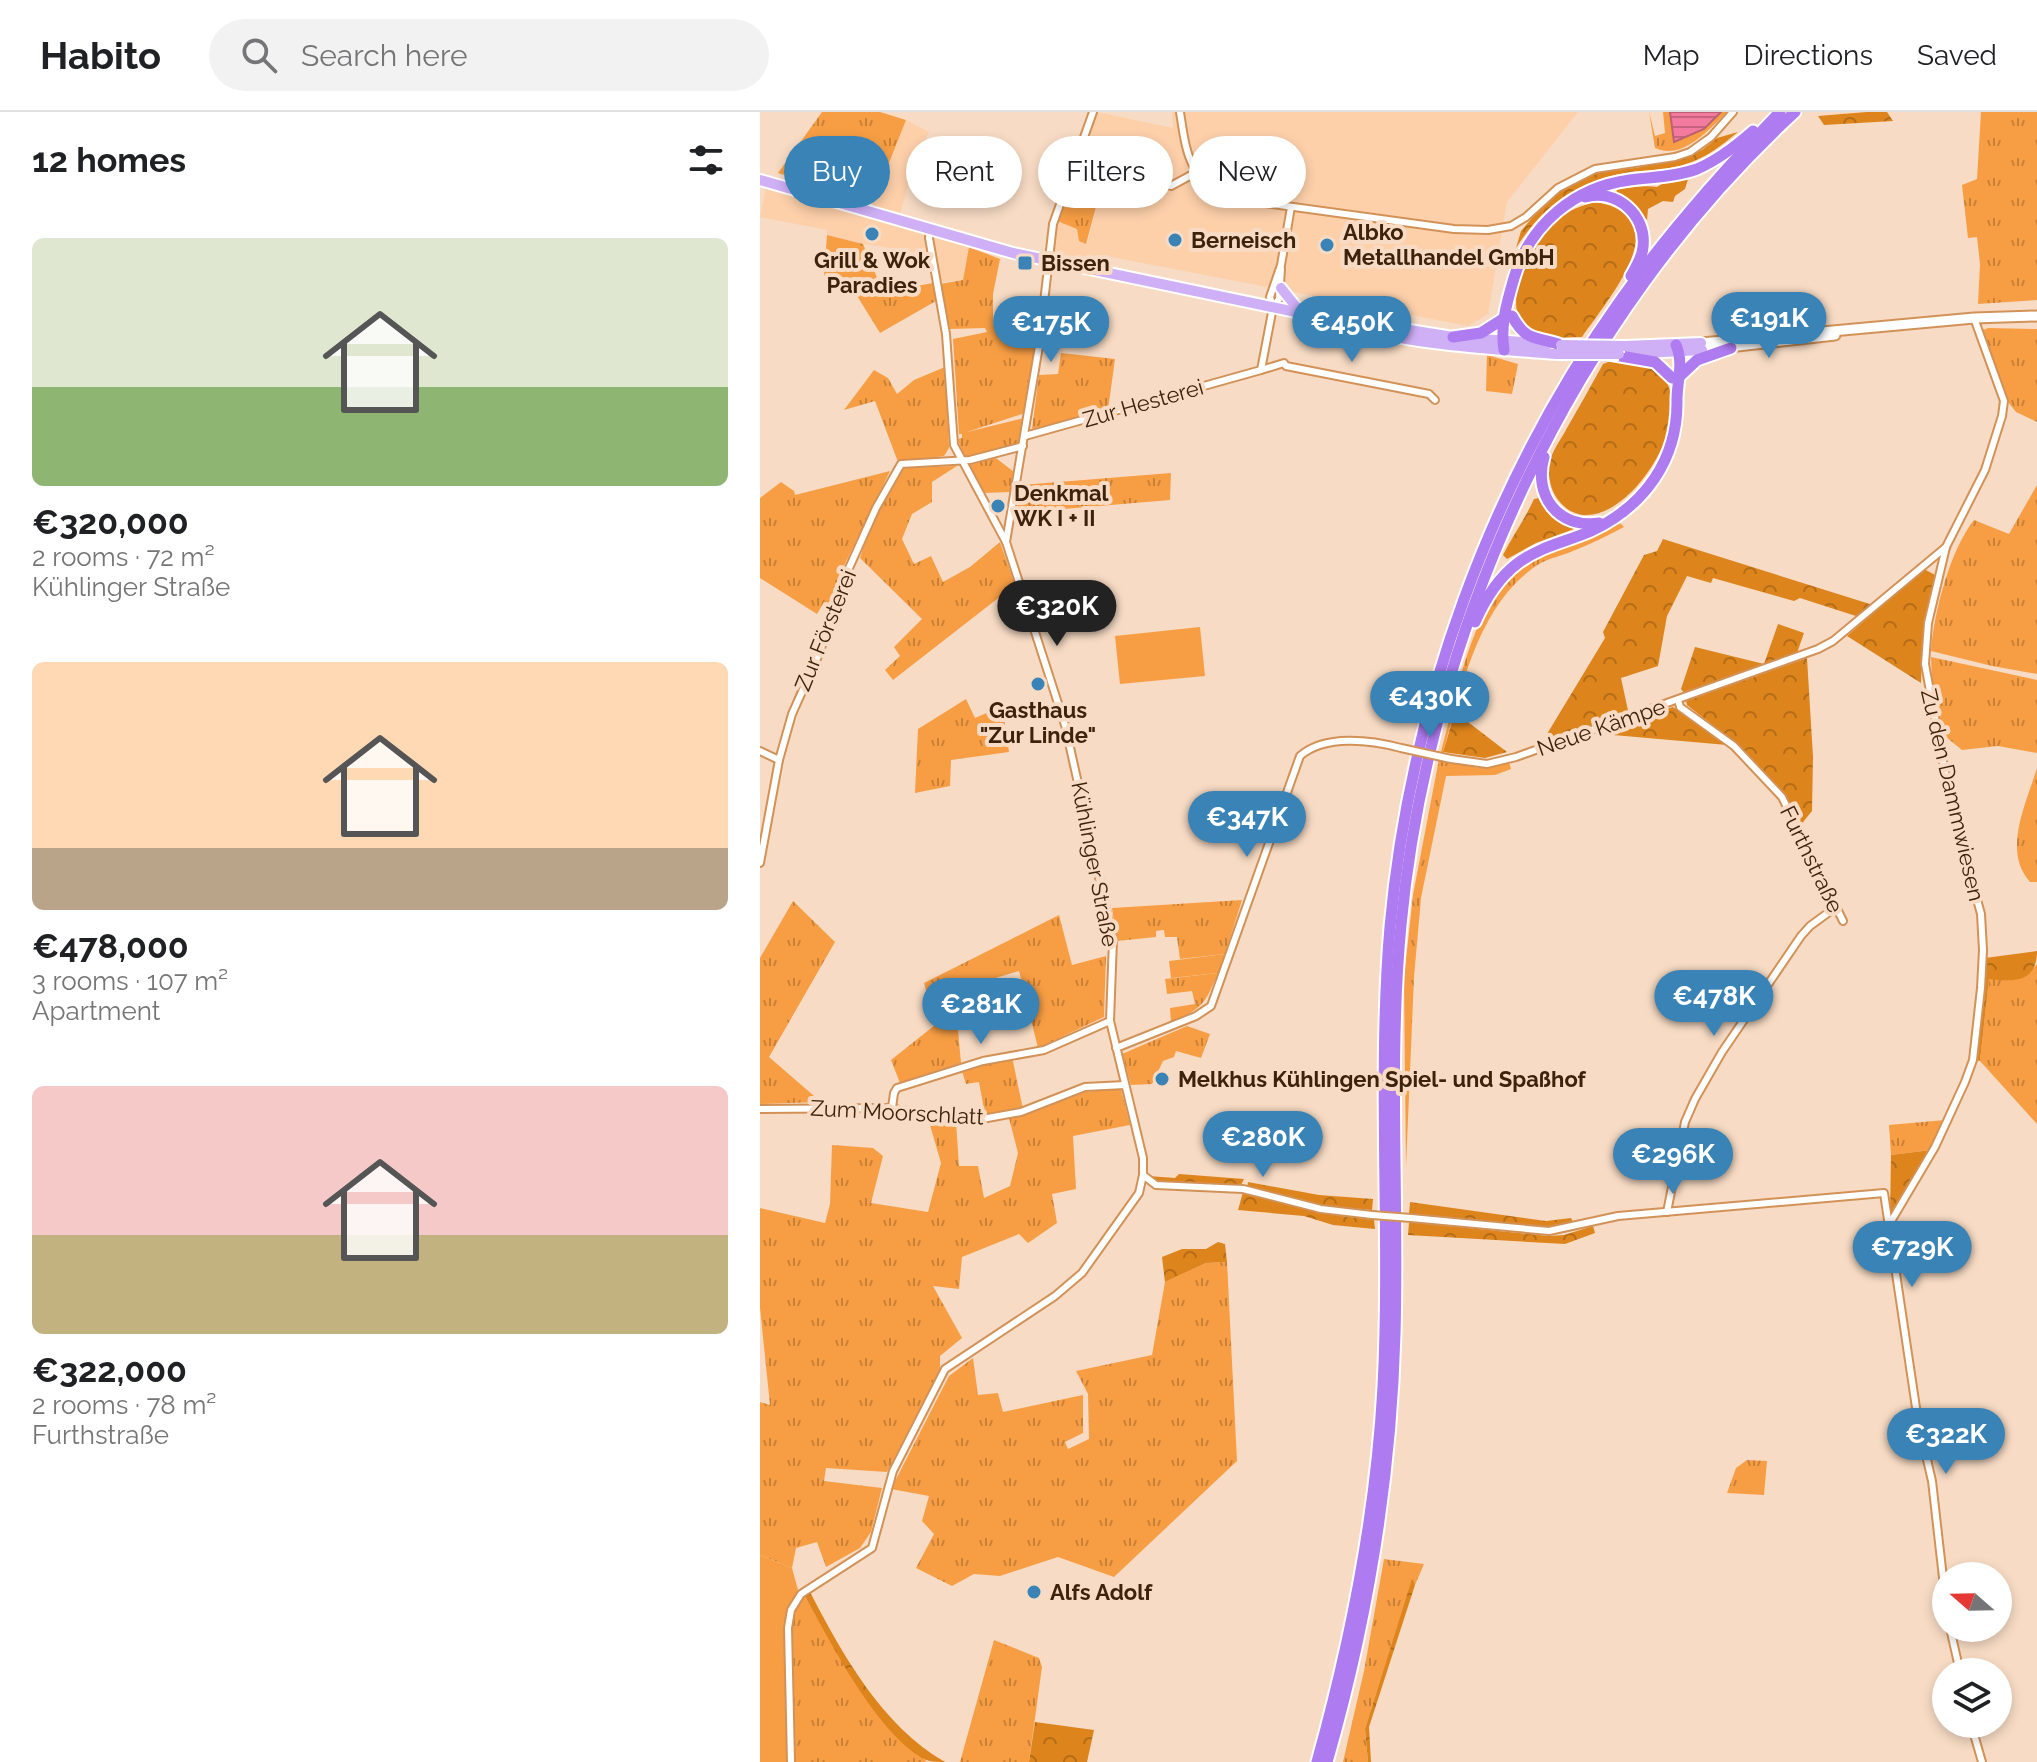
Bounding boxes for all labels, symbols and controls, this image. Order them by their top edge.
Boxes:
search box [209,19,769,91]
text: Habito [40,33,161,78]
icon: search [237,33,281,77]
text: Search here [301,38,468,73]
text: Map [1643,39,1700,72]
text: Directions [1744,39,1873,72]
text: Saved [1917,39,1997,72]
chip: Buy [784,136,890,208]
chip: Rent [906,136,1022,208]
chip: Filters [1038,136,1173,208]
chip: New [1189,136,1306,208]
icon: filters [684,138,728,182]
text: 12 homes [32,140,186,180]
place label: Albko Metallhandel GmbH [1343,219,1555,270]
marker: Grill & Wok Paradies [863,225,881,243]
place label: Berneisch [1191,227,1296,253]
marker: Berneisch [1166,231,1184,249]
marker: Albko Metallhandel GmbH [1318,236,1336,254]
place label: Grill & Wok Paradies [814,247,931,298]
place label: Bissen [1041,250,1110,276]
marker: Bissen [1016,254,1034,272]
icon: home [308,290,452,434]
pin: €191K [1713,292,1825,360]
pin: €175K [995,296,1107,364]
pin: €450K [1296,296,1408,364]
text: €191K [1729,303,1809,333]
text: €175K [1011,307,1091,337]
text: €450K [1310,307,1394,337]
street label: Zur Hesterei [1080,373,1206,433]
place label: Denkmal WK I + II [1014,480,1110,531]
marker: Denkmal WK I + II [989,497,1007,515]
text: €320,000 [32,502,189,542]
text: 2 rooms · 72 m² [32,542,215,572]
street label: Zur Försterei [789,566,861,694]
text: Kühlinger Straße [32,572,230,602]
pin: €320K [1001,580,1113,648]
text: €320K [1015,591,1099,621]
pin: €430K [1374,671,1486,739]
marker: Gasthaus "Zur Linde" [1029,675,1047,693]
text: €430K [1388,682,1472,712]
street label: Zu den Dammwiesen [1916,686,1990,904]
street label: Neue Kämpe [1533,693,1669,761]
place label: Gasthaus "Zur Linde" [980,697,1096,748]
icon: home [308,714,452,858]
street label: Kühlinger Straße [1066,779,1124,949]
pin: €347K [1191,791,1303,859]
street label: Furthstraße [1775,801,1849,917]
text: €347K [1206,802,1288,832]
text: €478,000 [32,926,189,966]
text: 3 rooms · 107 m² [32,966,228,996]
pin: €478K [1658,970,1770,1038]
pin: €281K [925,978,1037,1046]
text: €478K [1672,981,1756,1011]
text: €281K [940,989,1022,1019]
text: Apartment [32,996,161,1026]
place label: Melkhus Kühlingen Spiel- und Spaßhof [1178,1066,1587,1092]
marker: Melkhus Kühlingen Spiel- und Spaßhof [1153,1070,1171,1088]
street label: Zum Moorschlatt [810,1094,985,1130]
pin: €280K [1207,1111,1319,1179]
text: €280K [1221,1122,1305,1152]
pin: €296K [1617,1128,1729,1196]
icon: home [308,1138,452,1282]
text: €296K [1631,1139,1715,1169]
pin: €729K [1856,1221,1968,1289]
text: €729K [1871,1232,1953,1262]
text: €322,000 [32,1350,187,1390]
text: 2 rooms · 78 m² [32,1390,216,1420]
pin: €322K [1890,1408,2002,1476]
text: €322K [1905,1419,1987,1449]
text: Furthstraße [32,1420,169,1450]
north arrow [1932,1562,2012,1642]
map controls [1932,1562,2012,1738]
place label: Alfs Adolf [1050,1579,1153,1605]
marker: Alfs Adolf [1025,1583,1043,1601]
button: layers [1932,1658,2012,1738]

